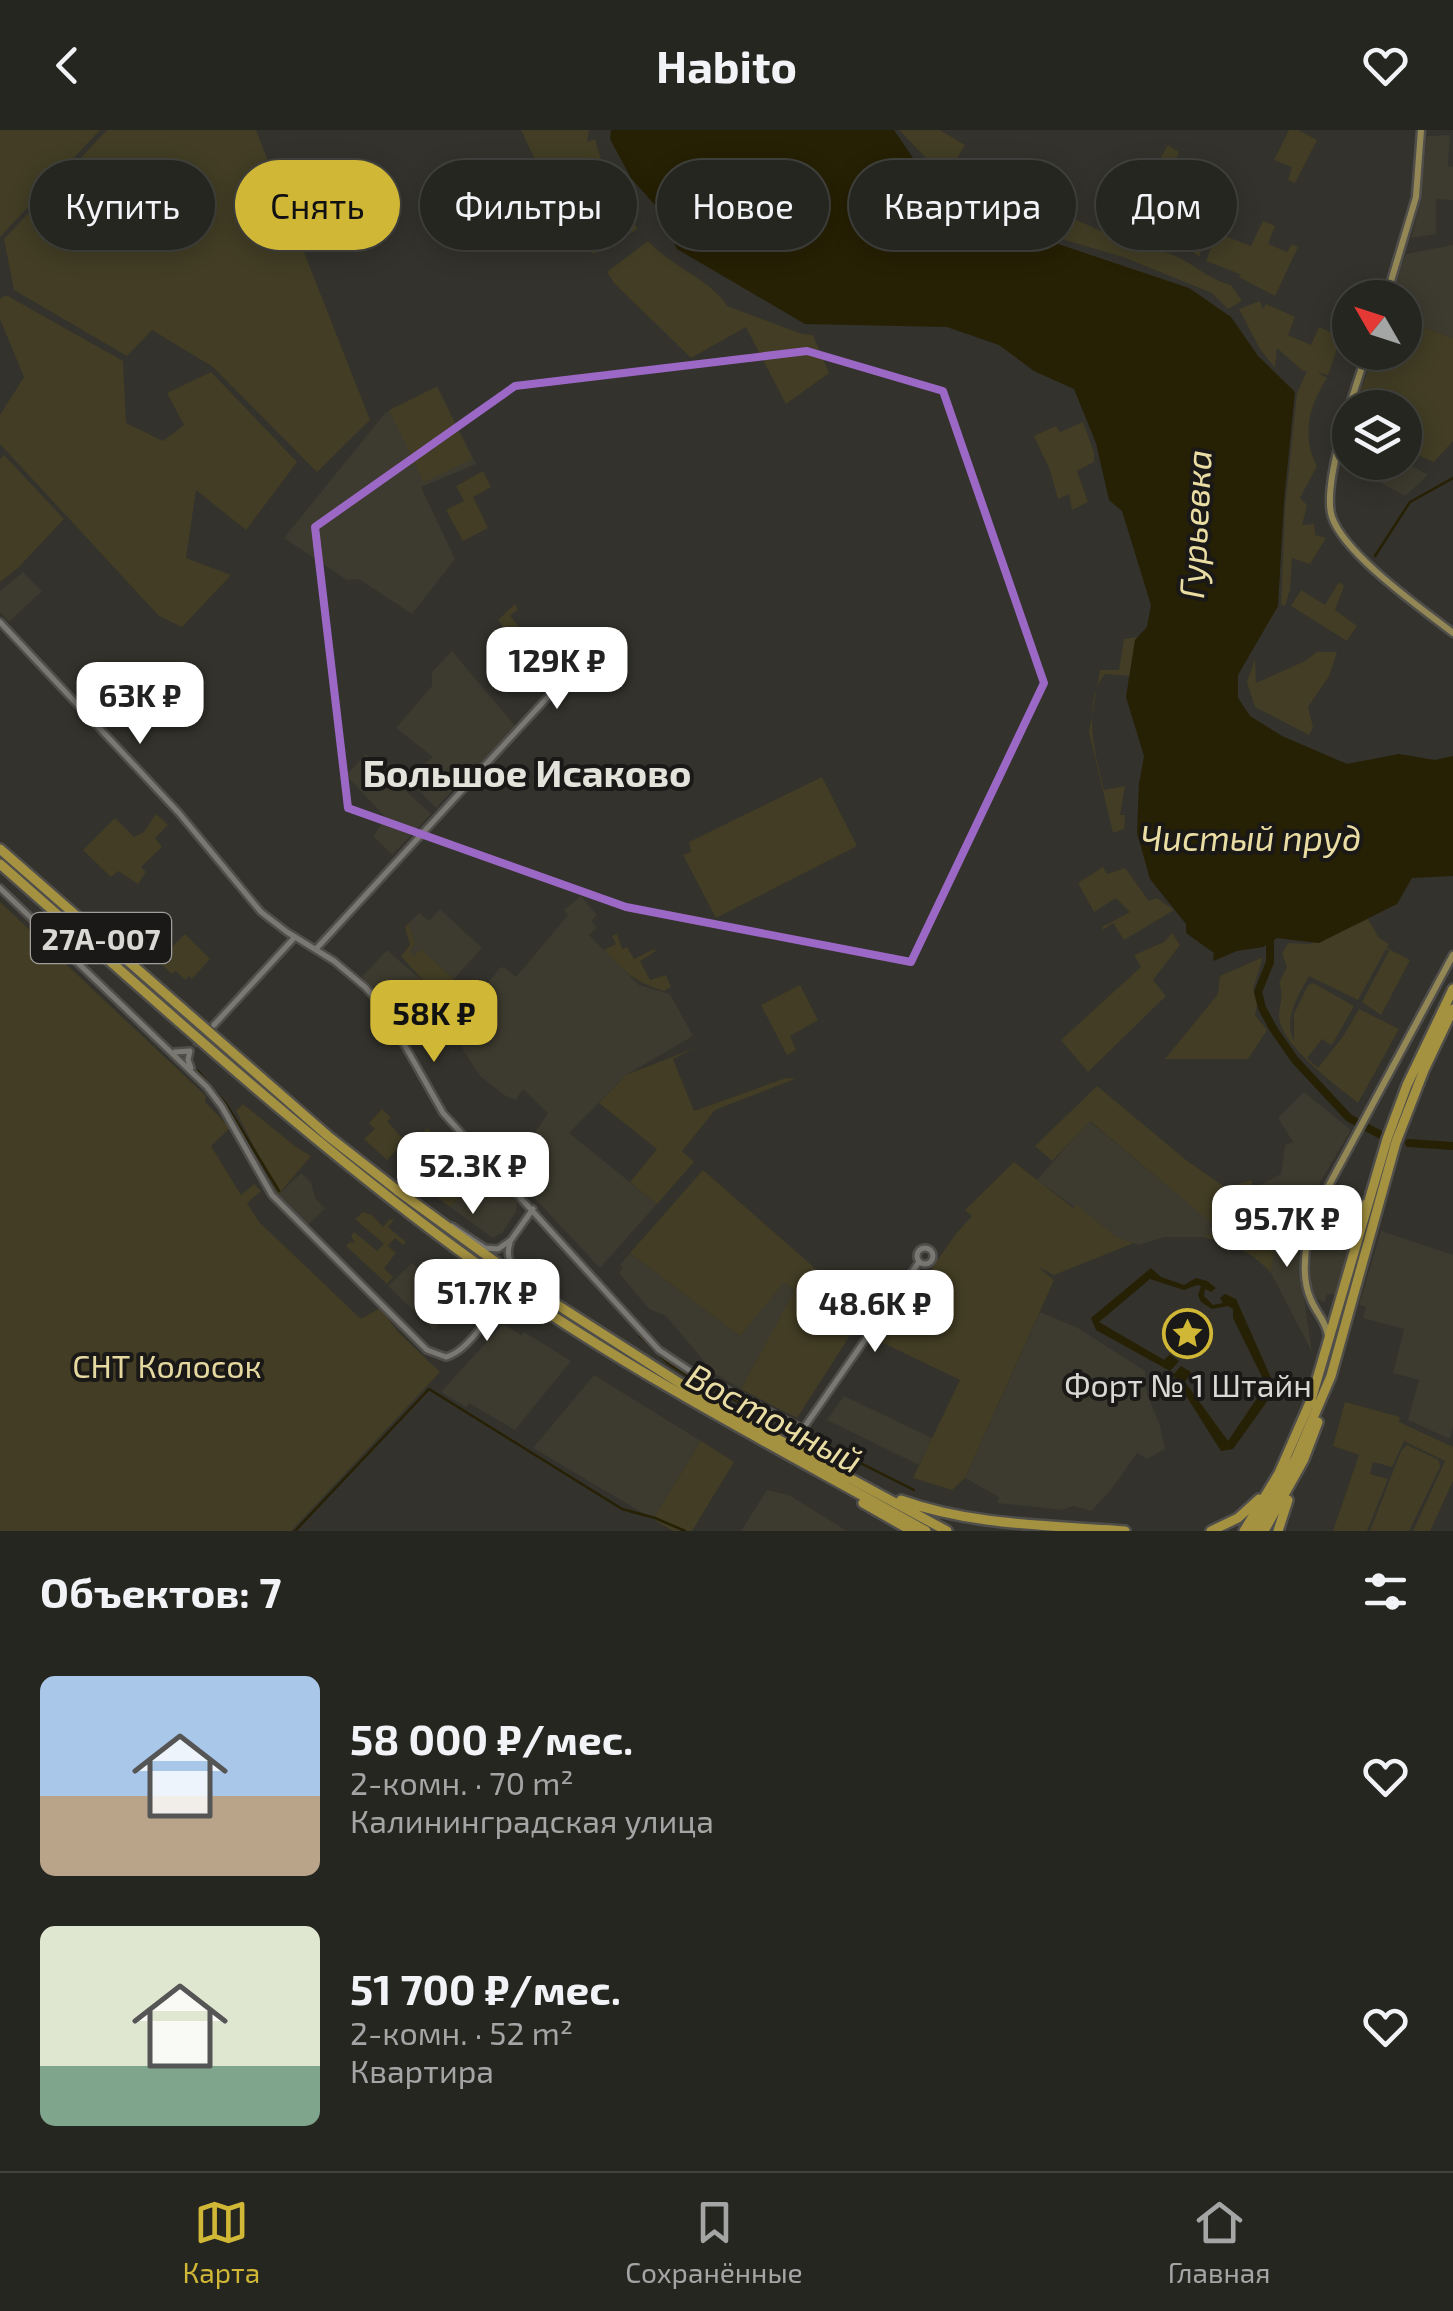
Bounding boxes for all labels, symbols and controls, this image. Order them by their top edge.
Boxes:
icon: back [40,38,95,93]
text: Habito [656,38,797,92]
icon: heart [1358,38,1413,93]
chip: Купить [30,160,215,250]
chip: Снять [235,160,400,250]
chip: Фильтры [420,160,637,250]
chip: Новое [657,160,829,250]
chip: Квартира [849,160,1076,250]
chip: Дом [1096,160,1237,250]
north arrow [1332,280,1422,370]
map controls [1332,280,1422,480]
button: layers [1332,390,1422,480]
water label: Гурьевка [1169,448,1219,600]
pin: 129K ₽ [476,627,638,712]
text: 129K ₽ [508,640,606,678]
pin: 63K ₽ [70,662,210,747]
text: 63K ₽ [99,675,181,713]
district label: Большое Исаково [362,749,692,795]
water label: Чистый пруд [1140,816,1362,858]
road number: 27А-007 [31,913,171,963]
pin: 58K ₽ [364,980,504,1065]
text: 58K ₽ [392,993,476,1031]
pin: 52.3K ₽ [381,1132,565,1217]
text: 52.3K ₽ [419,1145,527,1183]
pin: 95.7K ₽ [1195,1185,1379,1270]
text: 95.7K ₽ [1234,1198,1340,1236]
pin: 51.7K ₽ [395,1259,579,1344]
pin: 48.6K ₽ [783,1270,967,1355]
text: 51.7K ₽ [437,1272,537,1310]
text: 48.6K ₽ [819,1283,931,1321]
place icon: Форт № 1 Штайн [1162,1308,1214,1360]
park label: СНТ Колосок [72,1346,262,1384]
water label: Восточный [680,1353,870,1481]
place label: Форт № 1 Штайн [1064,1365,1312,1403]
icon: filters [1358,1564,1413,1619]
text: Объектов: 7 [40,1566,281,1616]
text: 58 000 ₽/мес. [350,1713,633,1763]
icon: home [120,1716,240,1836]
icon: heart [1358,1749,1413,1804]
text: 2-комн. · 70 m² [350,1763,573,1801]
text: Калининградская улица [350,1801,714,1839]
text: 51 700 ₽/мес. [350,1963,621,2013]
icon: home [120,1966,240,2086]
icon: heart [1358,1999,1413,2054]
text: 2-комн. · 52 m² [350,2013,573,2051]
text: Квартира [350,2051,494,2089]
tab: Карта [183,2195,260,2289]
tab: Сохранённые [625,2195,803,2289]
tab: Главная [1168,2195,1270,2289]

